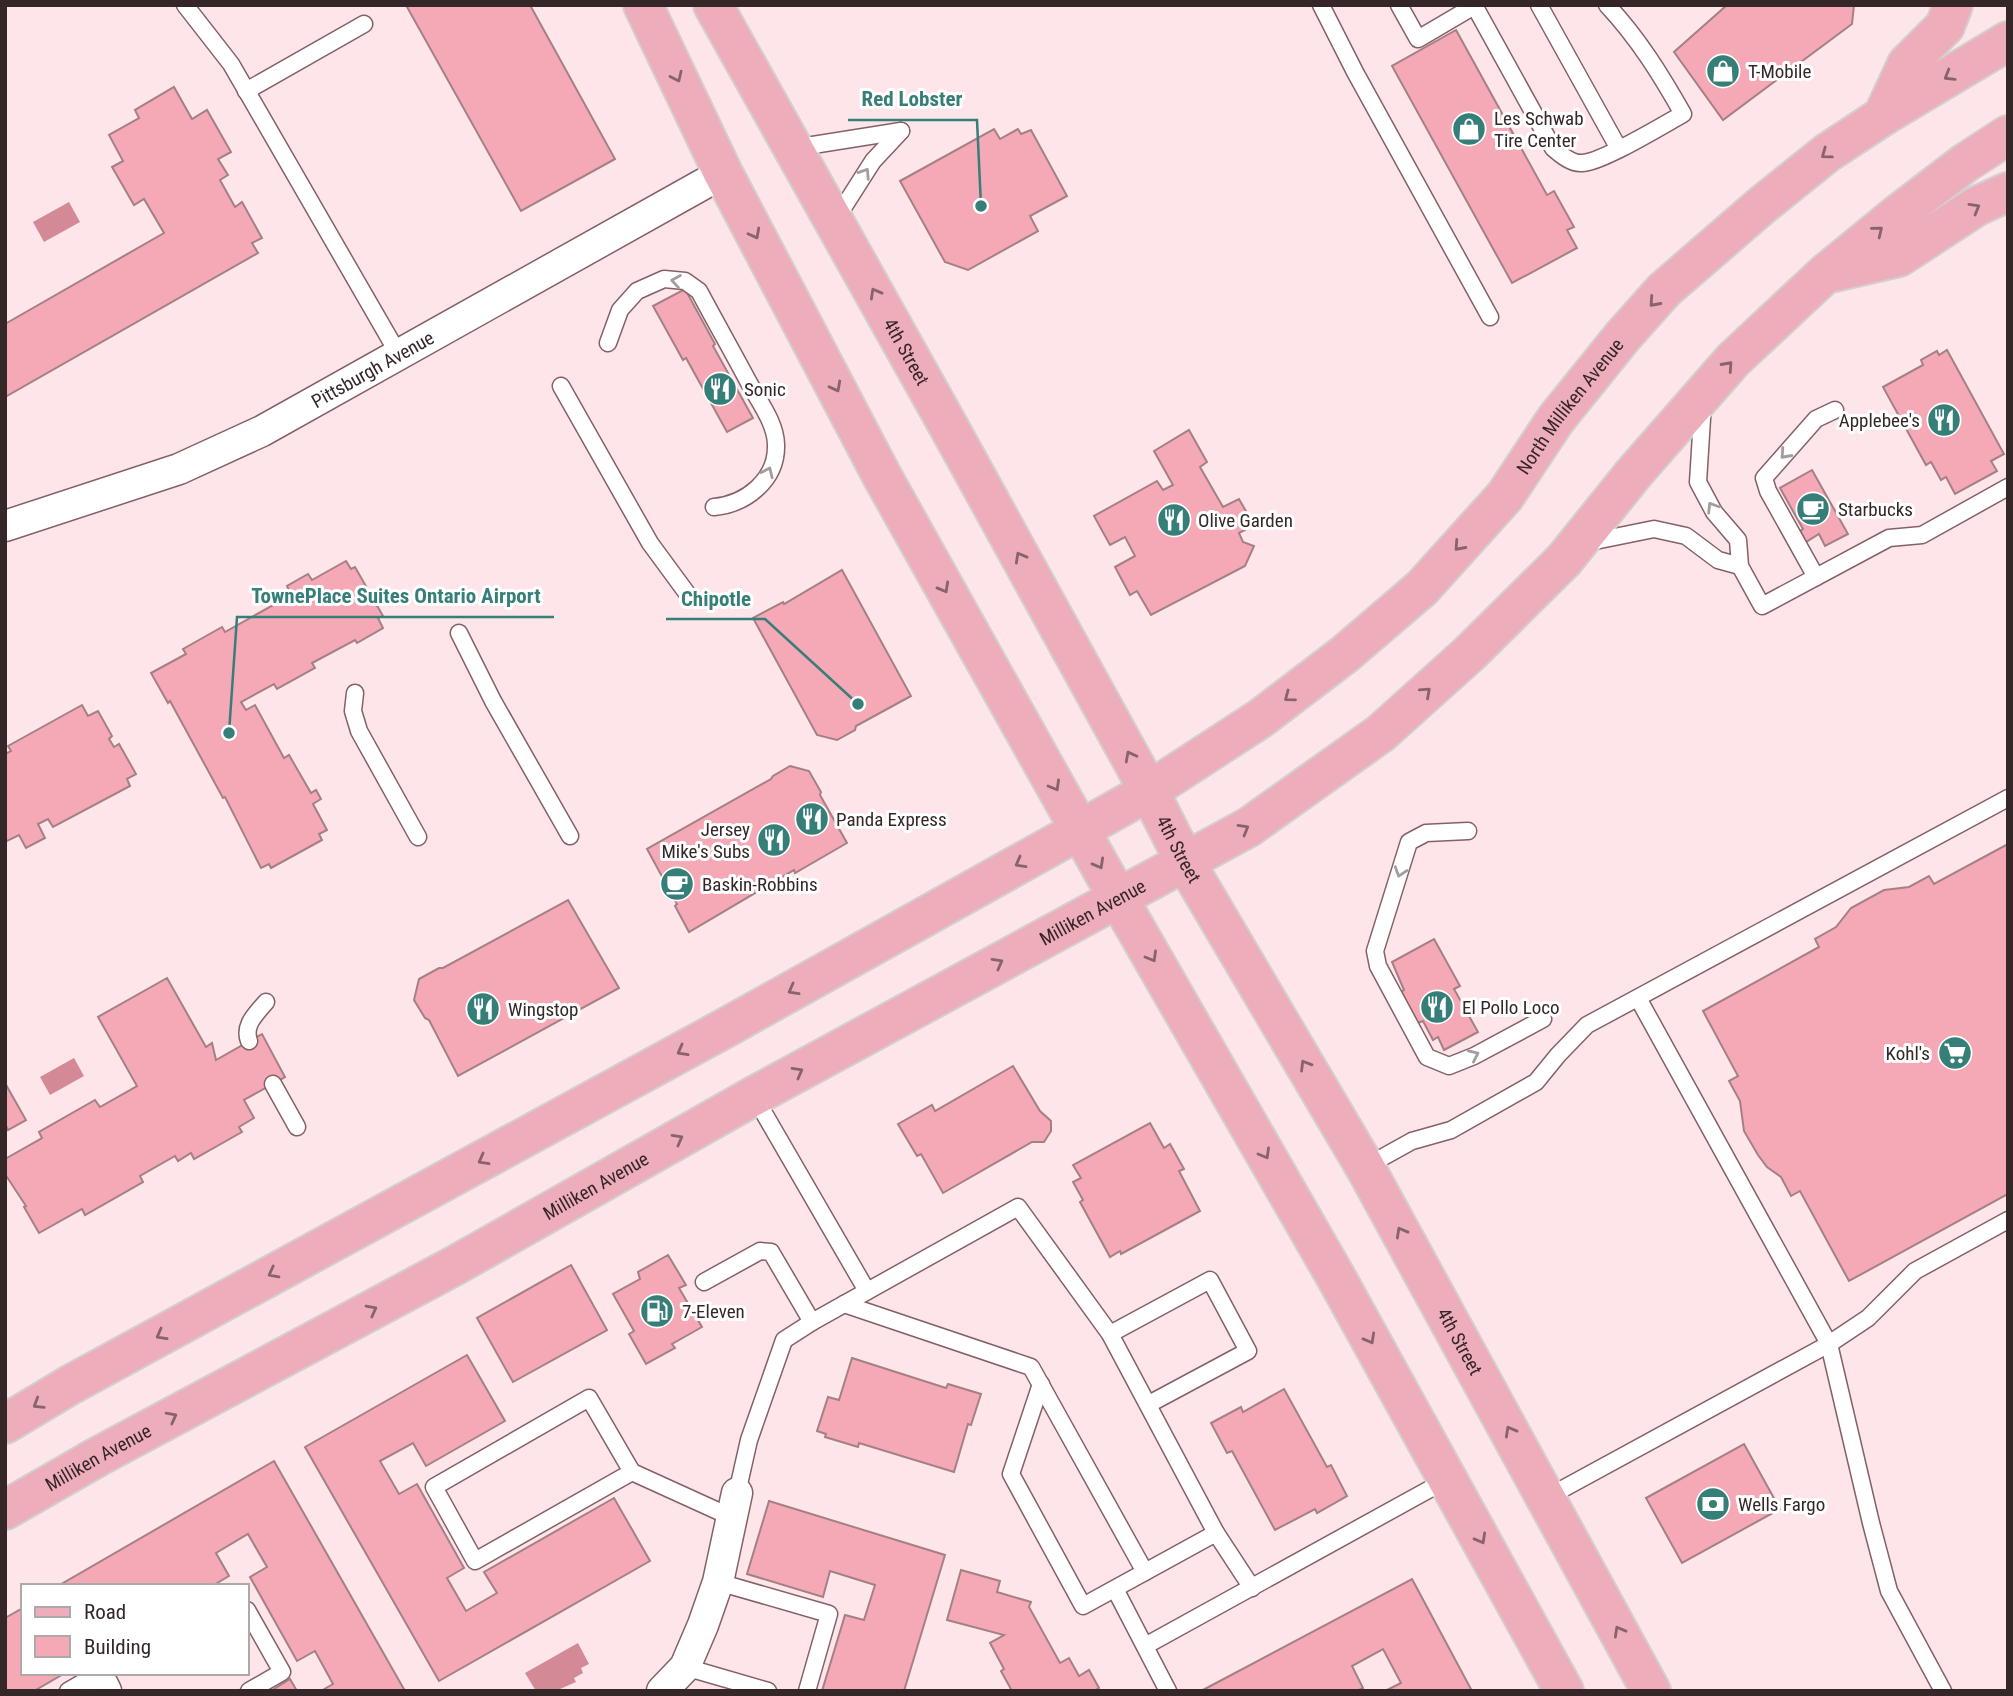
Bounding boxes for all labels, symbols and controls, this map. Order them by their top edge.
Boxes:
shop icon: T-Mobile [1704,52,1742,90]
place label: T-Mobile [1748,60,1811,83]
one-way arrow [1943,68,1956,81]
one-way arrow [669,70,683,82]
callout: Red Lobster [848,78,977,120]
text: Red Lobster [862,87,962,111]
place label: Les Schwab Tire Center [1494,107,1584,152]
shop icon: Les Schwab Tire Center [1450,110,1488,148]
one-way arrow [1821,146,1834,158]
one-way arrow [856,168,869,181]
one-way arrow [1968,203,1980,216]
one-way arrow [746,226,760,239]
one-way arrow [1869,227,1882,239]
one-way arrow [670,274,682,289]
one-way arrow [870,288,883,301]
one-way arrow [1649,294,1662,307]
street label: 4th Street [879,314,935,389]
street label: Pittsburgh Avenue [307,326,438,413]
street label: North Milliken Avenue [1511,333,1628,478]
one-way arrow [1719,361,1732,374]
restaurant icon: Sonic [701,370,739,408]
place label: Sonic [744,378,786,401]
one-way arrow [827,380,841,393]
restaurant icon: Applebee's [1925,401,1963,439]
place label: Applebee's [1839,409,1920,432]
one-way arrow [1780,446,1793,459]
one-way arrow [759,467,773,479]
cafe icon: Starbucks [1794,490,1832,528]
place label: Starbucks [1838,498,1913,521]
restaurant icon: Olive Garden [1155,501,1193,539]
one-way arrow [1707,501,1720,514]
place label: Olive Garden [1198,509,1293,532]
one-way arrow [1455,538,1468,551]
one-way arrow [1015,551,1028,564]
callout: TownePlace Suites Ontario Airport [237,575,554,617]
callout: Chipotle [666,577,765,619]
one-way arrow [936,580,949,593]
text: TownePlace Suites Ontario Airport [251,584,541,608]
text: Chipotle [681,587,751,611]
one-way arrow [1285,688,1297,701]
one-way arrow [1418,688,1431,700]
one-way arrow [1124,751,1138,763]
one-way arrow [1047,778,1060,791]
restaurant icon: Panda Express [793,800,831,838]
place label: Panda Express [836,808,947,831]
street label: 4th Street [1152,811,1206,887]
place label: Jersey Mike's Subs [661,818,750,863]
restaurant icon: Jersey Mike's Subs [755,821,793,859]
one-way arrow [1237,824,1250,837]
one-way arrow [1015,855,1027,868]
one-way arrow [1091,857,1104,869]
cafe icon: Baskin-Robbins [658,865,696,903]
one-way arrow [1393,866,1408,878]
place label: Baskin-Robbins [702,873,818,896]
street label: Milliken Avenue [1035,874,1150,950]
one-way arrow [1144,950,1157,962]
one-way arrow [991,958,1003,971]
one-way arrow [788,982,801,995]
restaurant icon: El Pollo Loco [1418,988,1456,1026]
restaurant icon: Wingstop [464,990,502,1028]
place label: El Pollo Loco [1462,996,1560,1019]
place label: Wingstop [508,998,578,1021]
supermarket icon: Kohl's [1936,1034,1974,1072]
place label: Kohl's [1886,1042,1930,1065]
one-way arrow [677,1043,689,1056]
one-way arrow [1467,1049,1479,1063]
one-way arrow [1300,1059,1313,1072]
one-way arrow [791,1067,804,1080]
one-way arrow [671,1134,684,1147]
street label: Milliken Avenue [539,1147,653,1225]
one-way arrow [1257,1147,1270,1159]
one-way arrow [477,1152,490,1165]
one-way arrow [1396,1226,1409,1239]
one-way arrow [268,1265,281,1279]
fuel station icon: 7-Eleven [638,1292,676,1330]
place label: 7-Eleven [682,1300,745,1323]
one-way arrow [365,1304,377,1318]
street label: 4th Street [1432,1304,1488,1379]
one-way arrow [155,1326,168,1340]
one-way arrow [1362,1331,1375,1344]
one-way arrow [32,1396,45,1409]
one-way arrow [165,1412,177,1425]
street label: Milliken Avenue [41,1419,155,1496]
one-way arrow [1505,1426,1518,1438]
bank icon: Wells Fargo [1694,1485,1732,1523]
place label: Wells Fargo [1738,1493,1825,1516]
one-way arrow [1473,1532,1486,1544]
legend [21,1584,248,1675]
text: Road [84,1600,126,1624]
one-way arrow [1614,1626,1627,1638]
text: Building [84,1635,151,1659]

